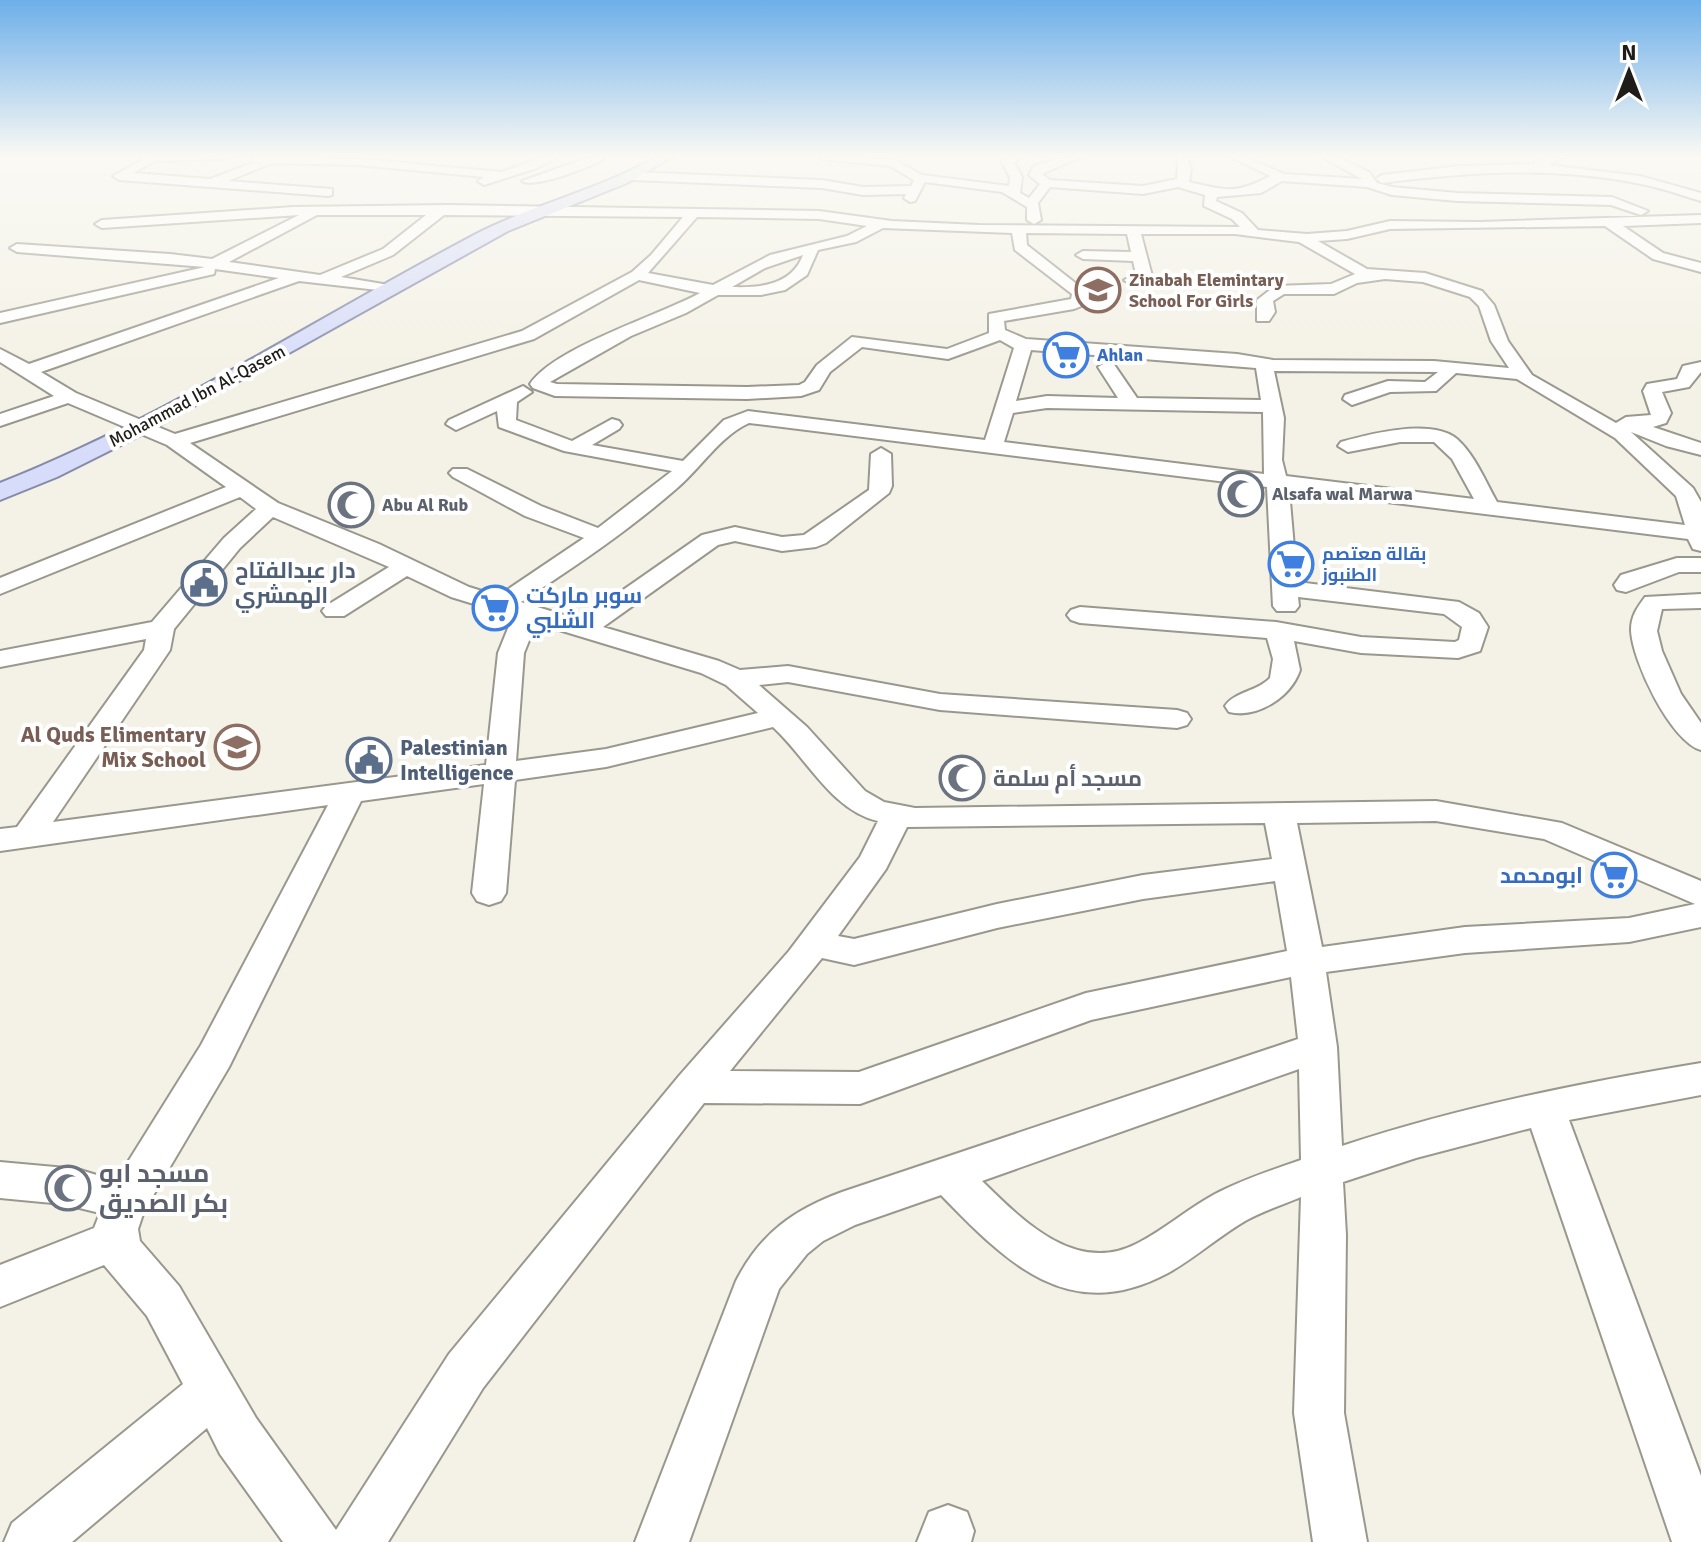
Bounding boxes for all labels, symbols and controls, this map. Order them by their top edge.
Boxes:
north arrow [1589,32,1669,112]
text: N [1621,39,1637,66]
school or university icon: Zinabah Elemintary School For Girls [1074,266,1122,314]
place label: Zinabah Elemintary School For Girls [1129,269,1284,312]
supermarket icon: Ahlan [1042,331,1090,379]
street label: Mohammad Ibn Al-Qasem [105,340,289,452]
place label: Ahlan [1097,344,1143,366]
mosque icon: Alsafa wal Marwa [1217,470,1265,518]
mosque icon: Abu Al Rub [327,481,375,529]
place label: Alsafa wal Marwa [1272,483,1413,505]
place label: Abu Al Rub [382,494,468,516]
supermarket icon: بقالة معتصم الطنبوز [1267,540,1315,588]
place label: بقالة معتصم الطنبوز [1321,543,1426,586]
place label: دار عبدالفتاح الهمشري [235,557,356,613]
public building icon: دار عبدالفتاح الهمشري [180,559,228,607]
place label: سوبر ماركت الشلبي [526,582,642,638]
supermarket icon: سوبر ماركت الشلبي [471,584,519,632]
place label: Al Quds Elimentary Mix School [21,721,206,773]
school or university icon: Al Quds Elimentary Mix School [213,723,261,771]
place label: Palestinian Intelligence [400,734,514,786]
public building icon: Palestinian Intelligence [345,736,393,784]
mosque icon: مسجد أم سلمة [938,754,986,802]
place label: مسجد أم سلمة [993,764,1142,794]
supermarket icon: ابومحمد [1590,851,1638,899]
place label: ابومحمد [1500,862,1583,889]
place label: مسجد ابو بكر الصديق [99,1158,228,1220]
mosque icon: مسجد ابو بكر الصديق [44,1164,92,1212]

